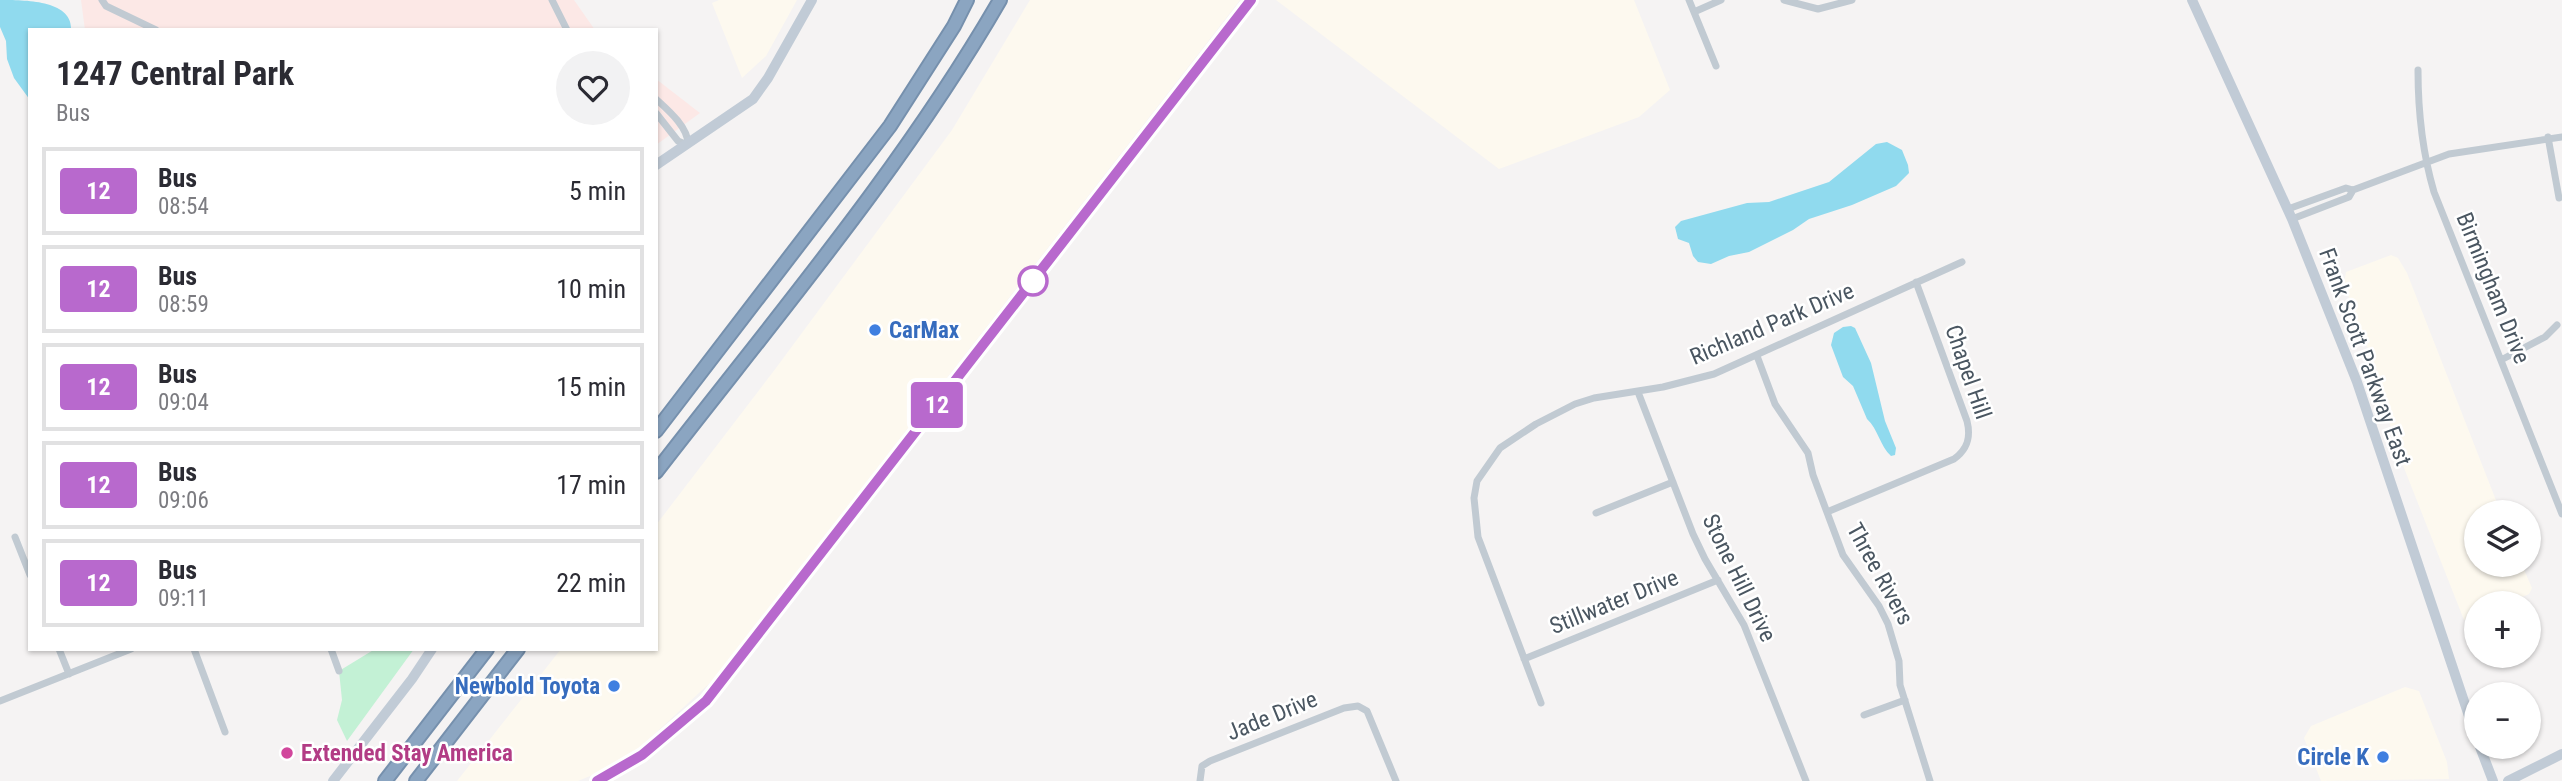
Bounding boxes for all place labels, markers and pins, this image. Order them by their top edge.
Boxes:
unlabelled marker [1018,266,1048,296]
place label: CarMax [889,317,960,344]
marker: CarMax [867,322,883,338]
place label: Newbold Toyota [455,673,600,700]
marker: Newbold Toyota [606,678,622,694]
place label: Extended Stay America [301,740,513,767]
place label: Circle K [2297,744,2369,771]
marker: Extended Stay America [279,745,295,761]
marker: Circle K [2375,749,2391,765]

